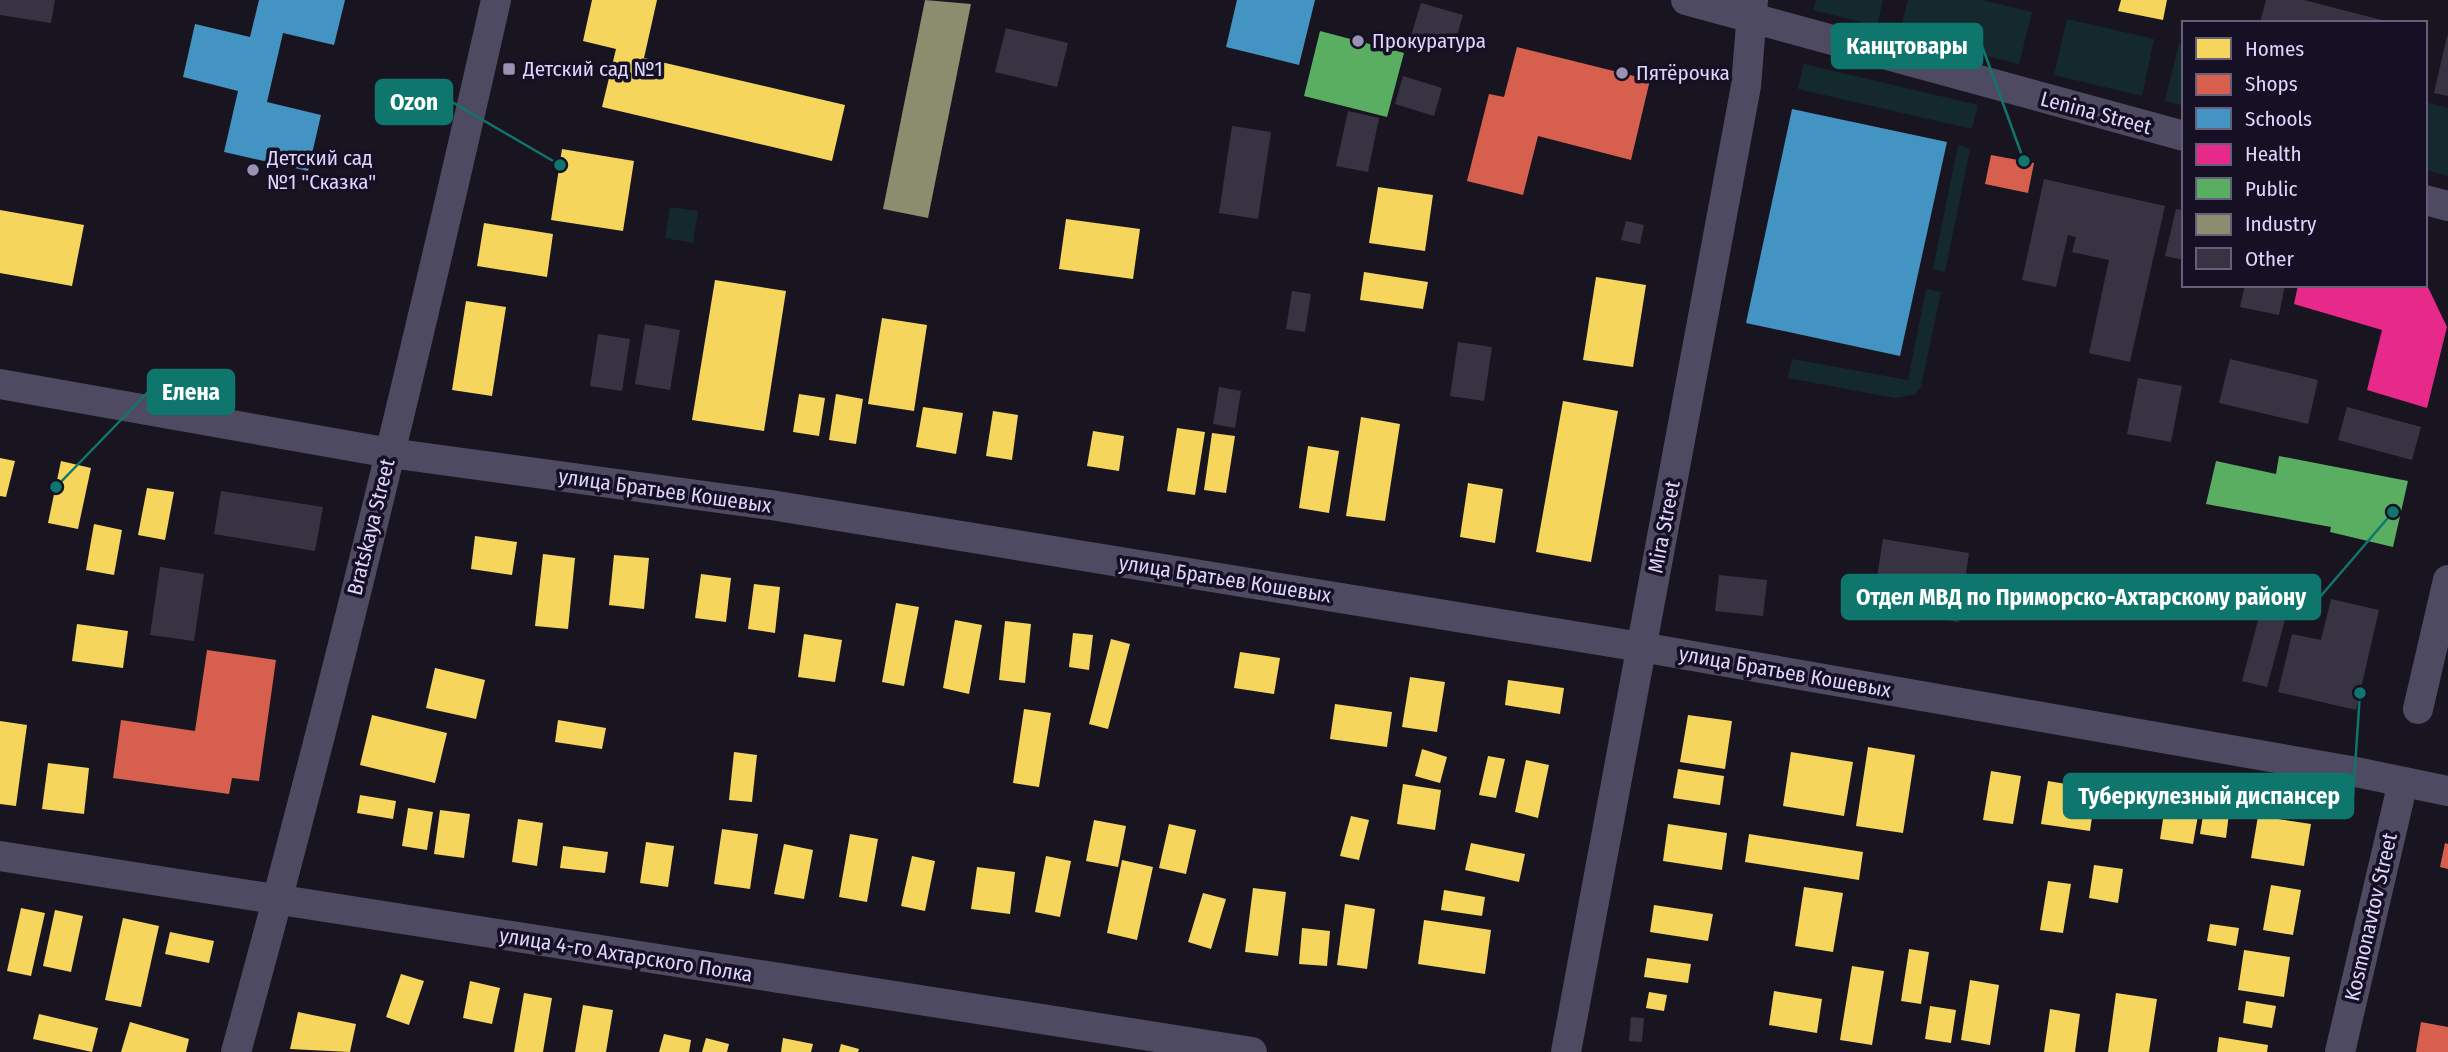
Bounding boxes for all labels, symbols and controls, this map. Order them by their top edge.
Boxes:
legend [2182,21,2427,287]
callout: Канцтовары [1832,24,1982,68]
place label: Прокуратура [1372,28,1486,54]
text: Канцтовары [1846,32,1968,60]
marker: Прокуратура [1350,33,1366,49]
text: Homes [2245,36,2304,62]
place label: Детский сад №1 [522,56,663,82]
place label: Пятёрочка [1636,60,1730,86]
marker: Детский сад №1 [501,61,517,77]
marker: Пятёрочка [1614,65,1630,81]
text: Shops [2245,71,2298,97]
callout: Ozon [376,80,452,124]
street label: Lenina Street [2038,86,2154,140]
text: Ozon [390,88,438,116]
text: Schools [2245,106,2312,132]
text: Health [2245,141,2301,167]
place label: Детский сад №1 "Сказка" [266,145,376,195]
marker: Детский сад №1 "Сказка" [245,162,261,178]
text: Public [2245,176,2297,202]
text: Industry [2245,211,2317,237]
text: Other [2245,246,2294,272]
callout: Елена [148,370,234,414]
text: Елена [162,378,220,406]
street label: Bratskaya Street [341,456,401,598]
street label: улица Братьев Кошевых [557,463,774,519]
street label: Mira Street [1642,478,1686,576]
street label: улица Братьев Кошевых [1117,549,1334,609]
callout: Отдел МВД по Приморско-Ахтарскому району [1842,575,2320,619]
text: Отдел МВД по Приморско-Ахтарскому району [1856,583,2307,611]
street label: улица Братьев Кошевых [1677,641,1894,704]
callout: Туберкулезный диспансер [2064,774,2353,818]
text: Туберкулезный диспансер [2078,782,2340,810]
street label: Kosmonavtov Street [2339,830,2403,1004]
street label: улица 4-го Ахтарского Полка [498,922,754,988]

